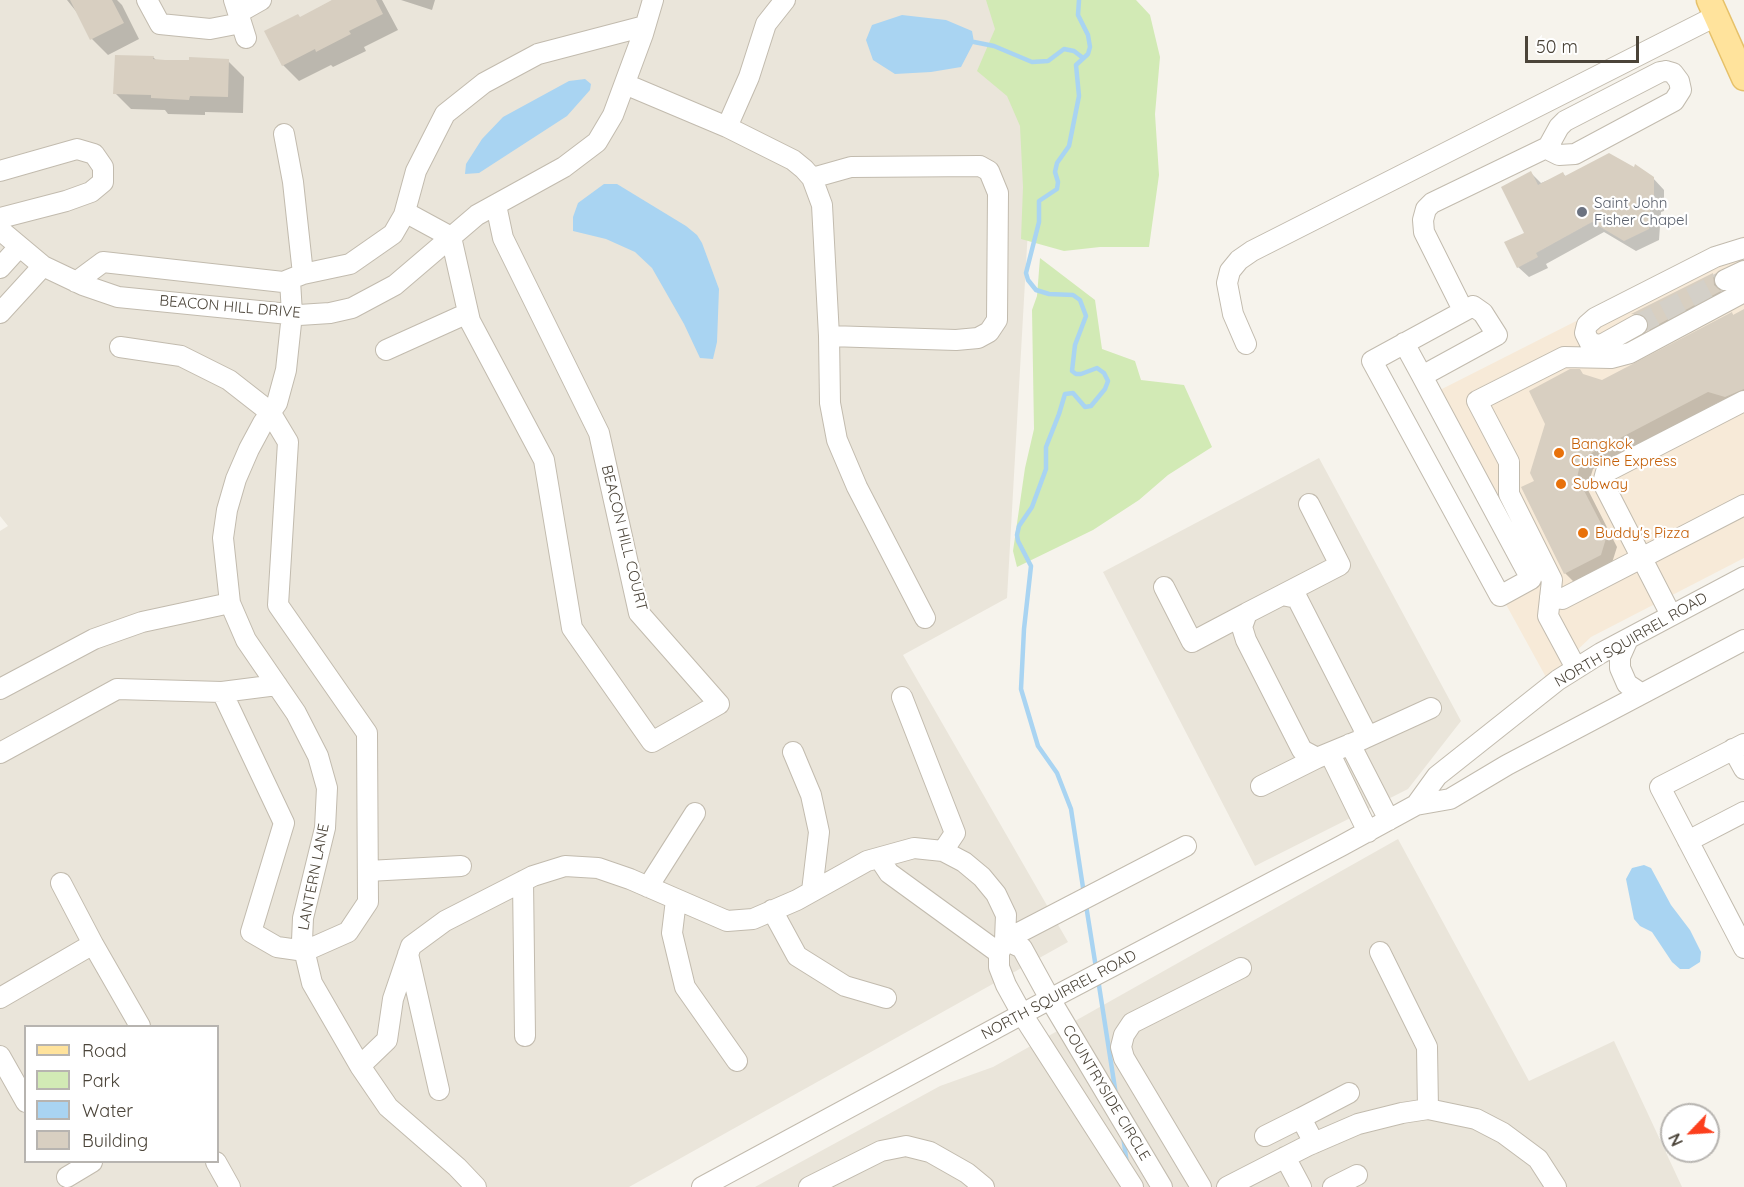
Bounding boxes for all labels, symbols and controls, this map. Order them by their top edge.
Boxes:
scale bar [1528,24,1642,62]
text: 50 m [1536,35,1578,58]
place label: Saint John Fisher Chapel [1594,194,1688,229]
marker: Saint John Fisher Chapel [1575,205,1589,219]
street label: BEACON HILL DRIVE [159,292,301,322]
place label: Bangkok Cuisine Express [1571,435,1677,470]
marker: Bangkok Cuisine Express [1552,446,1566,460]
street label: BEACON HILL COURT [597,463,651,613]
place label: Subway [1573,475,1628,493]
marker: Subway [1554,477,1568,491]
place label: Buddy's Pizza [1595,524,1690,542]
marker: Buddy's Pizza [1576,526,1590,540]
street label: NORTH SQUIRREL ROAD [1552,589,1710,691]
street label: LANTERN LANE [295,822,333,932]
street label: NORTH SQUIRREL ROAD [978,946,1140,1044]
street label: COUNTRYSIDE CIRCLE [1058,1022,1154,1164]
legend [24,1025,219,1163]
text: Road [82,1039,127,1062]
text: Park [82,1069,120,1092]
text: Water [82,1099,133,1122]
north arrow [1660,1103,1720,1163]
text: Building [82,1129,148,1152]
text: N [1664,1130,1687,1149]

